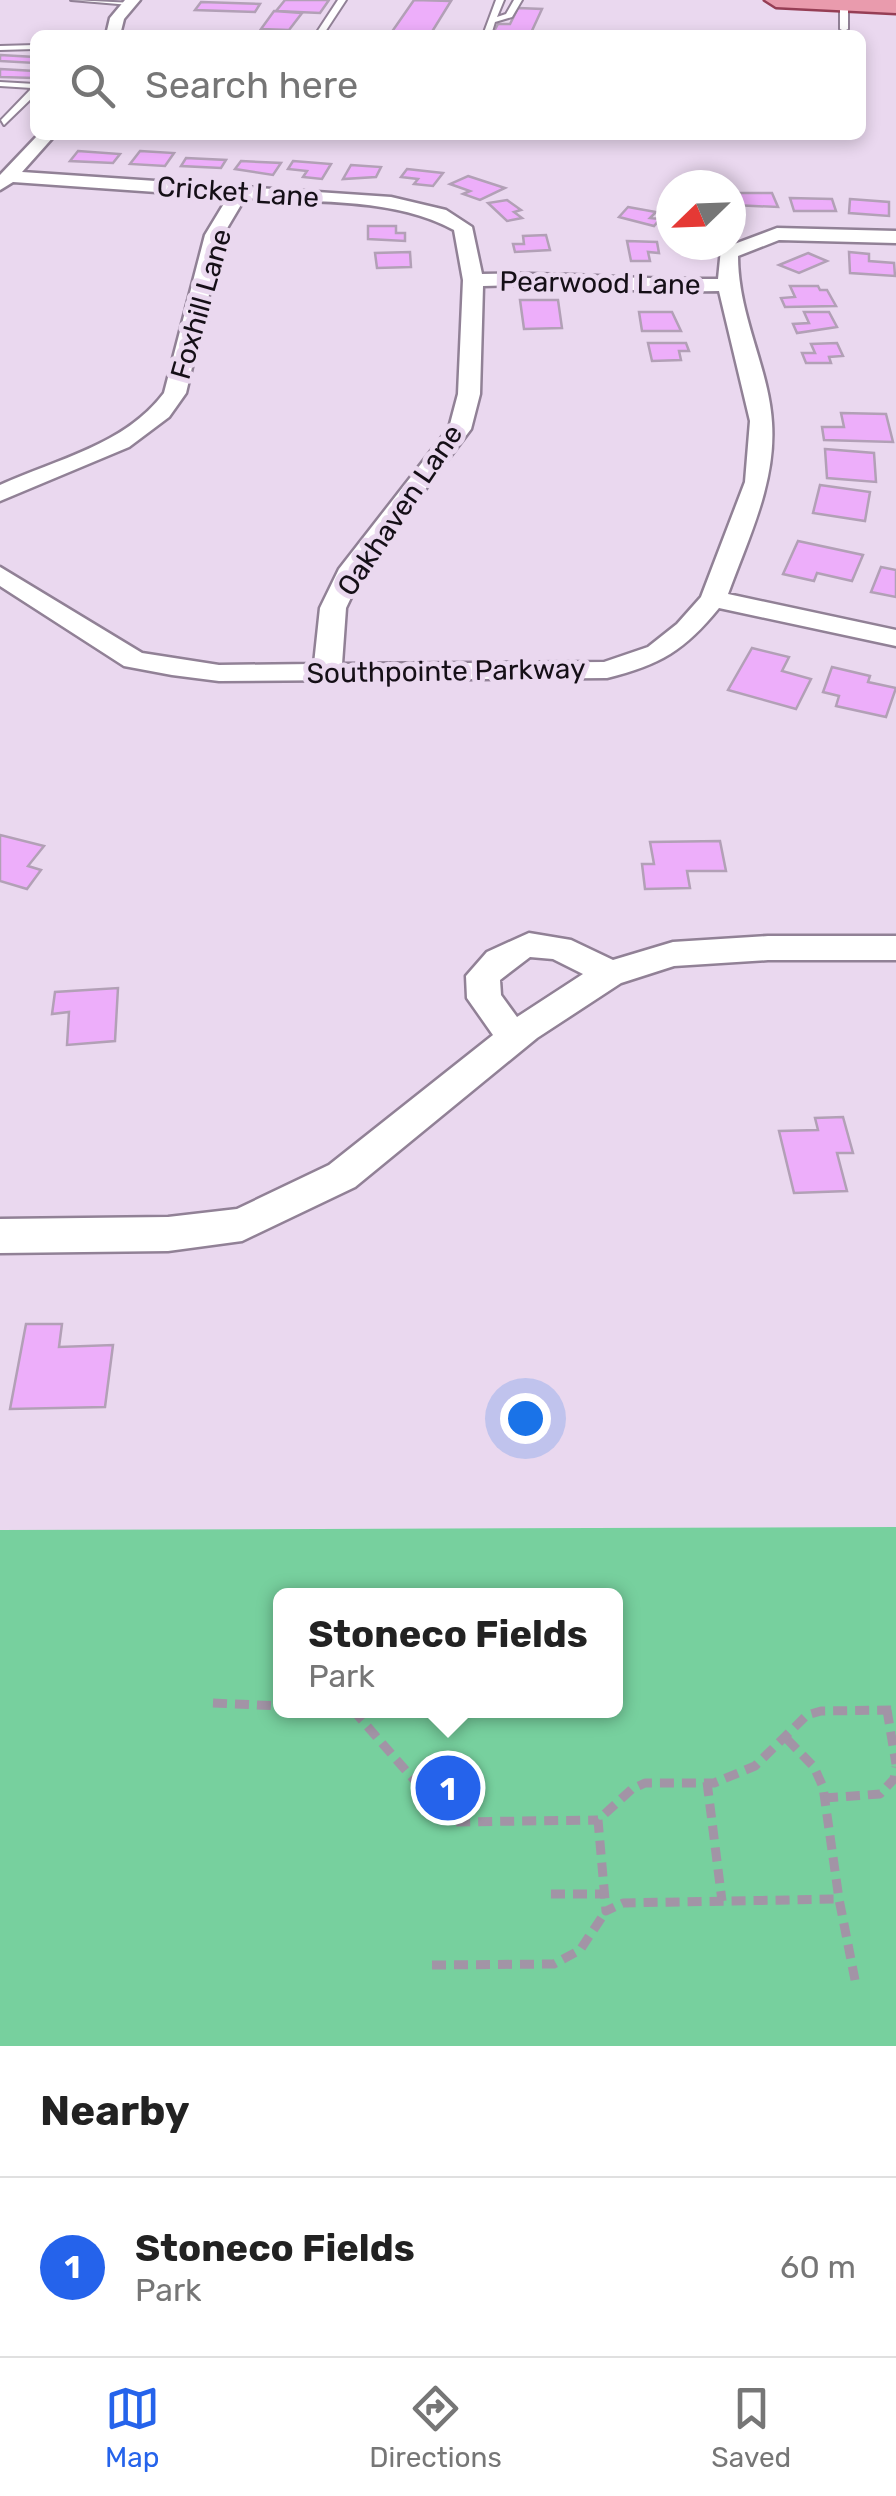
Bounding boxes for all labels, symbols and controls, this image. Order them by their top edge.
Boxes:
search box [30,30,866,140]
icon: search [65,58,120,113]
text: Search here [145,62,358,108]
street label: Cricket Lane [156,170,320,214]
north arrow [656,170,746,260]
street label: Foxhill Lane [164,225,238,383]
street label: Pearwood Lane [499,265,701,301]
street label: Oakhaven Lane [331,418,469,602]
street label: Southpointe Parkway [306,652,586,690]
your location [500,1393,551,1444]
popup [273,1588,623,1718]
text: Stoneco Fields [308,1611,588,1657]
text: Park [308,1657,375,1695]
pin: 1 [416,1750,480,1826]
text: Nearby [40,2086,190,2136]
text: Stoneco Fields [135,2225,415,2271]
text: 1 [65,2248,80,2286]
text: 60 m [780,2248,856,2286]
text: Park [135,2271,202,2309]
tab: Map [105,2381,160,2474]
tab: Directions [369,2381,502,2474]
tab: Saved [711,2381,791,2474]

